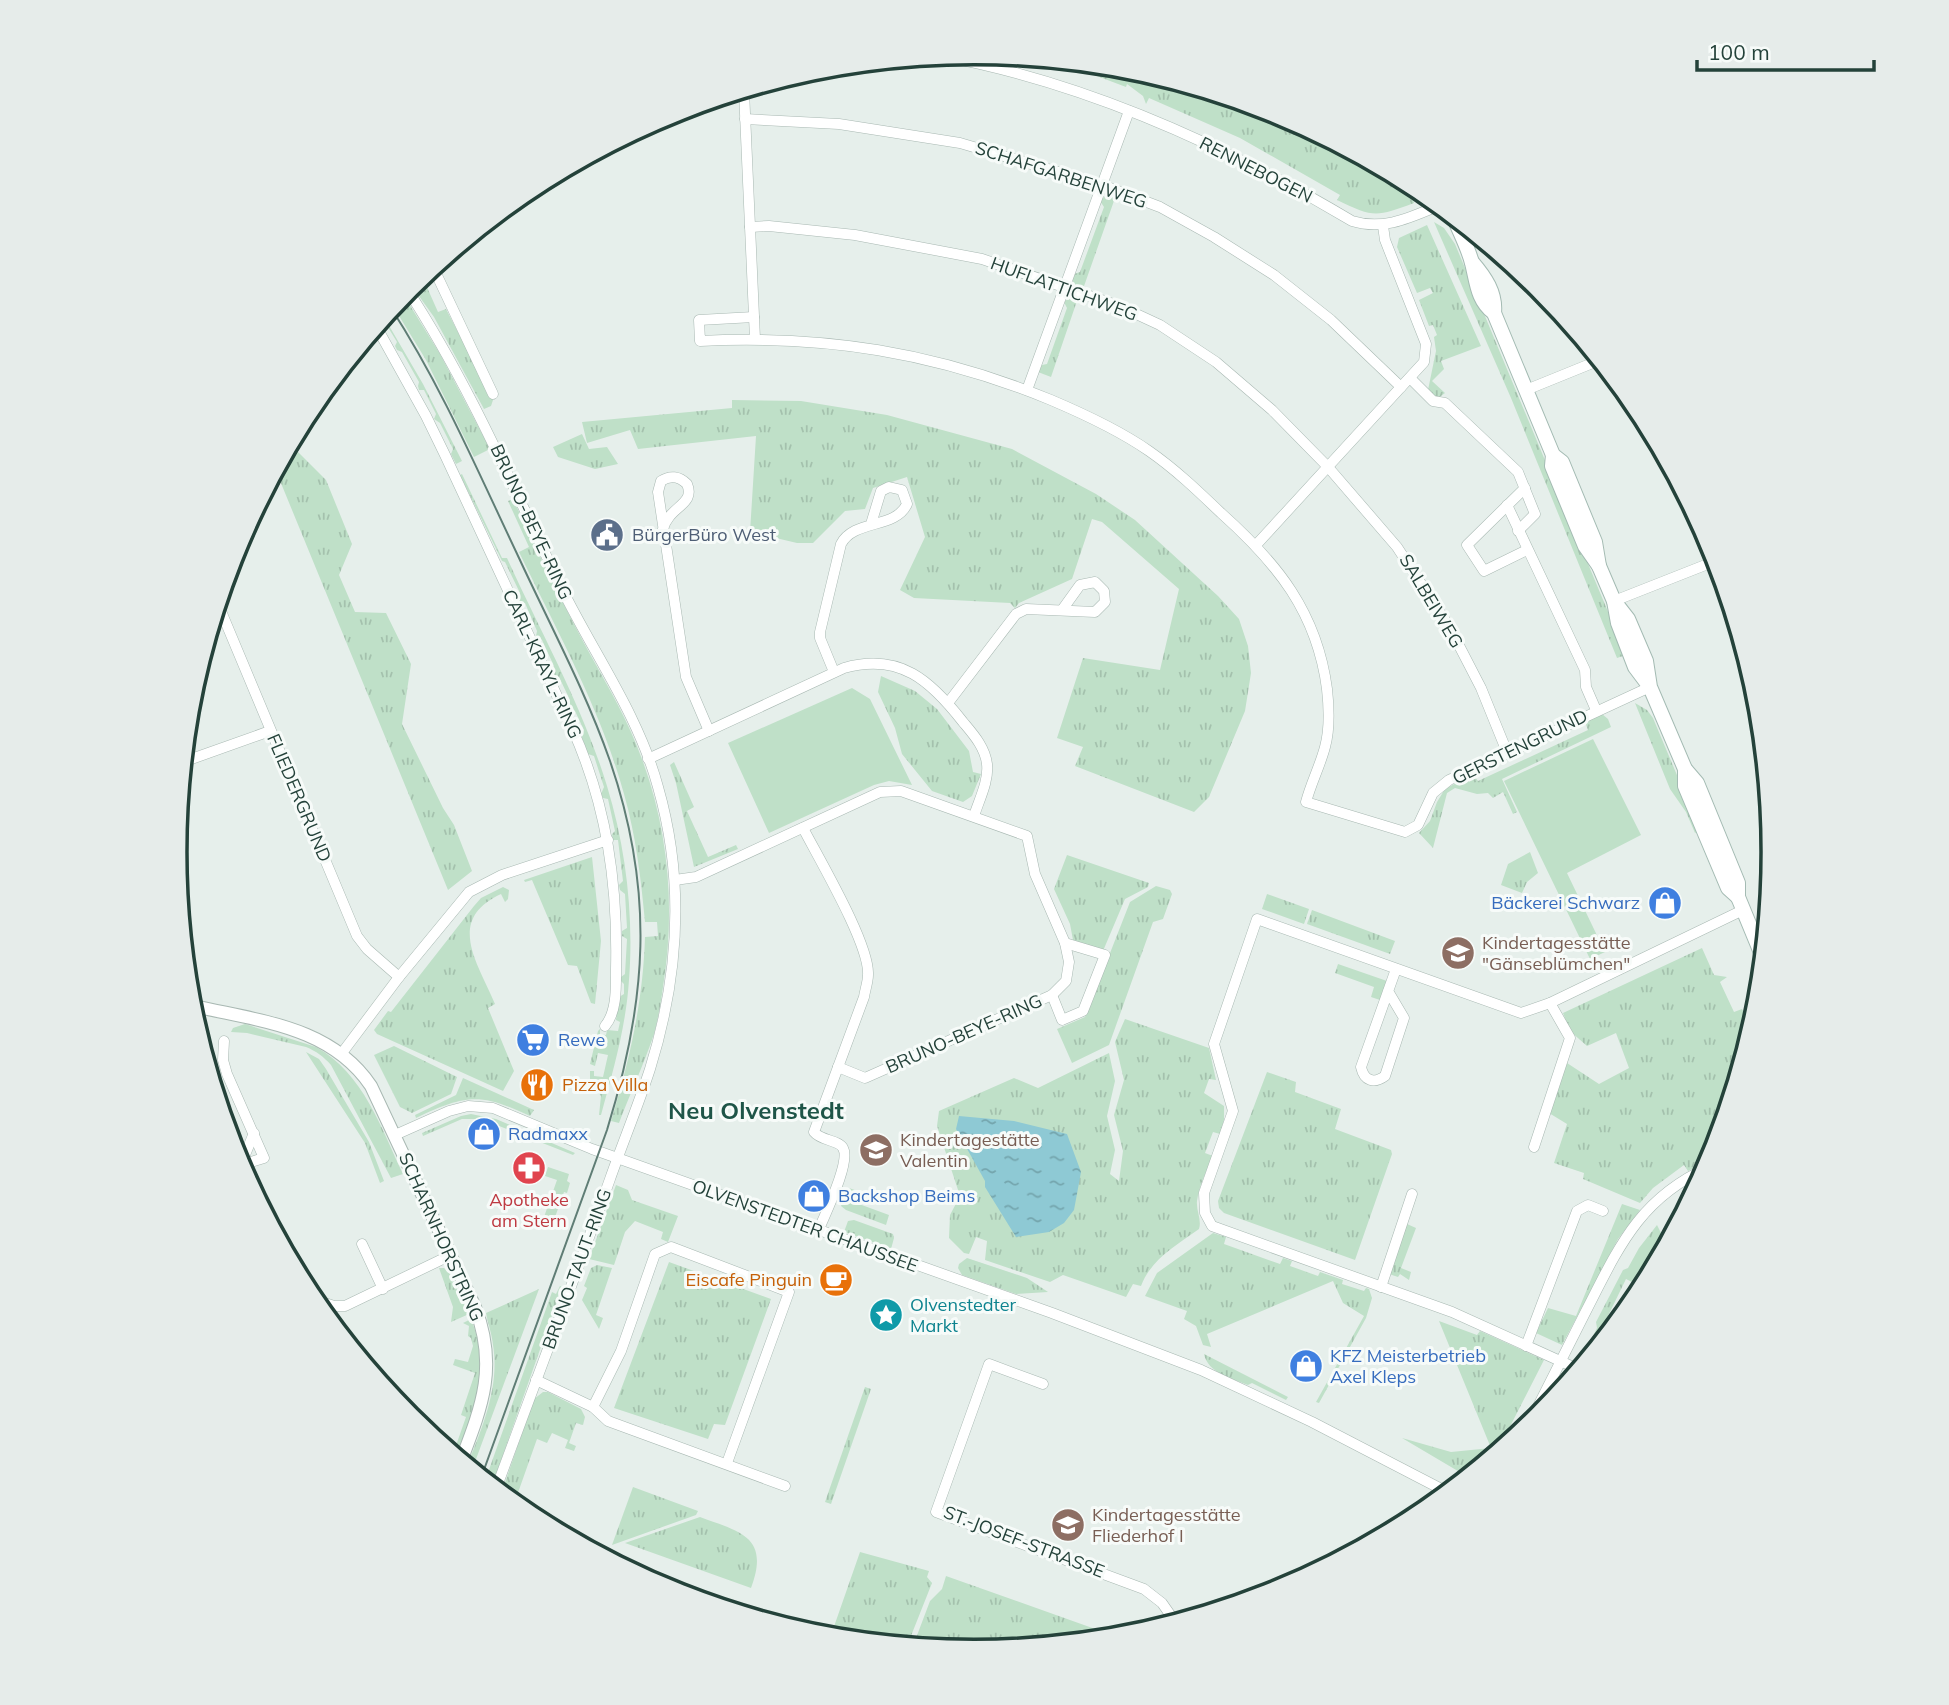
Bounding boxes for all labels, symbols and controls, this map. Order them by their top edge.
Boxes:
scale bar [1697,28,1874,72]
text: 100 m [1708,39,1770,65]
street label: RENNEBOGEN [1196,131,1317,208]
street label: SCHAFGARBENWEG [972,136,1150,213]
street label: HUFLATTICHWEG [988,251,1141,326]
street label: BRUNO-BEYE-RING [485,440,578,603]
public building icon: BürgerBüro West [588,516,626,554]
place label: BürgerBüro West [632,523,776,546]
street label: SALBEIWEG [1394,550,1468,652]
street label: CARL-KRAYL-RING [498,586,587,742]
street label: GERSTENGRUND [1448,704,1591,789]
street label: FLIEDERGRUND [262,730,337,865]
shop icon: Bäckerei Schwarz [1646,884,1684,922]
place label: Bäckerei Schwarz [1491,891,1640,914]
place label: Kindertagesstätte "Gänseblümchen" [1482,931,1631,975]
school or university icon: Kindertagesstätte "Gänseblümchen" [1439,934,1477,972]
street label: BRUNO-BEYE-RING [882,989,1046,1078]
supermarket icon: Rewe [514,1021,552,1059]
place label: Rewe [558,1028,605,1051]
restaurant icon: Pizza Villa [518,1066,556,1104]
place label: Pizza Villa [562,1073,648,1096]
district label: Neu Olvenstedt [668,1095,844,1125]
shop icon: Radmaxx [465,1115,503,1153]
place label: Radmaxx [508,1122,588,1145]
place label: Kindertagestätte Valentin [900,1128,1040,1172]
school or university icon: Kindertagestätte Valentin [857,1131,895,1169]
street label: SCHARNHORSTRING [394,1149,489,1325]
pharmacy icon: Apotheke am Stern [510,1149,548,1187]
street label: OLVENSTEDTER CHAUSSEE [689,1174,921,1277]
shop icon: Backshop Beims [795,1177,833,1215]
place label: Backshop Beims [838,1184,975,1207]
street label: BRUNO-TAUT-RING [537,1185,616,1352]
place label: Apotheke am Stern [489,1188,569,1232]
cafe icon: Eiscafe Pinguin [817,1261,855,1299]
place label: Eiscafe Pinguin [686,1268,812,1291]
place label: Olvenstedter Markt [910,1293,1017,1337]
place icon: Olvenstedter Markt [867,1296,905,1334]
place label: KFZ Meisterbetrieb Axel Kleps [1330,1344,1486,1388]
shop icon: KFZ Meisterbetrieb Axel Kleps [1287,1347,1325,1385]
street label: ST.-JOSEF-STRASSE [940,1500,1108,1583]
place label: Kindertagesstätte Fliederhof I [1092,1503,1241,1547]
school or university icon: Kindertagesstätte Fliederhof I [1049,1506,1087,1544]

